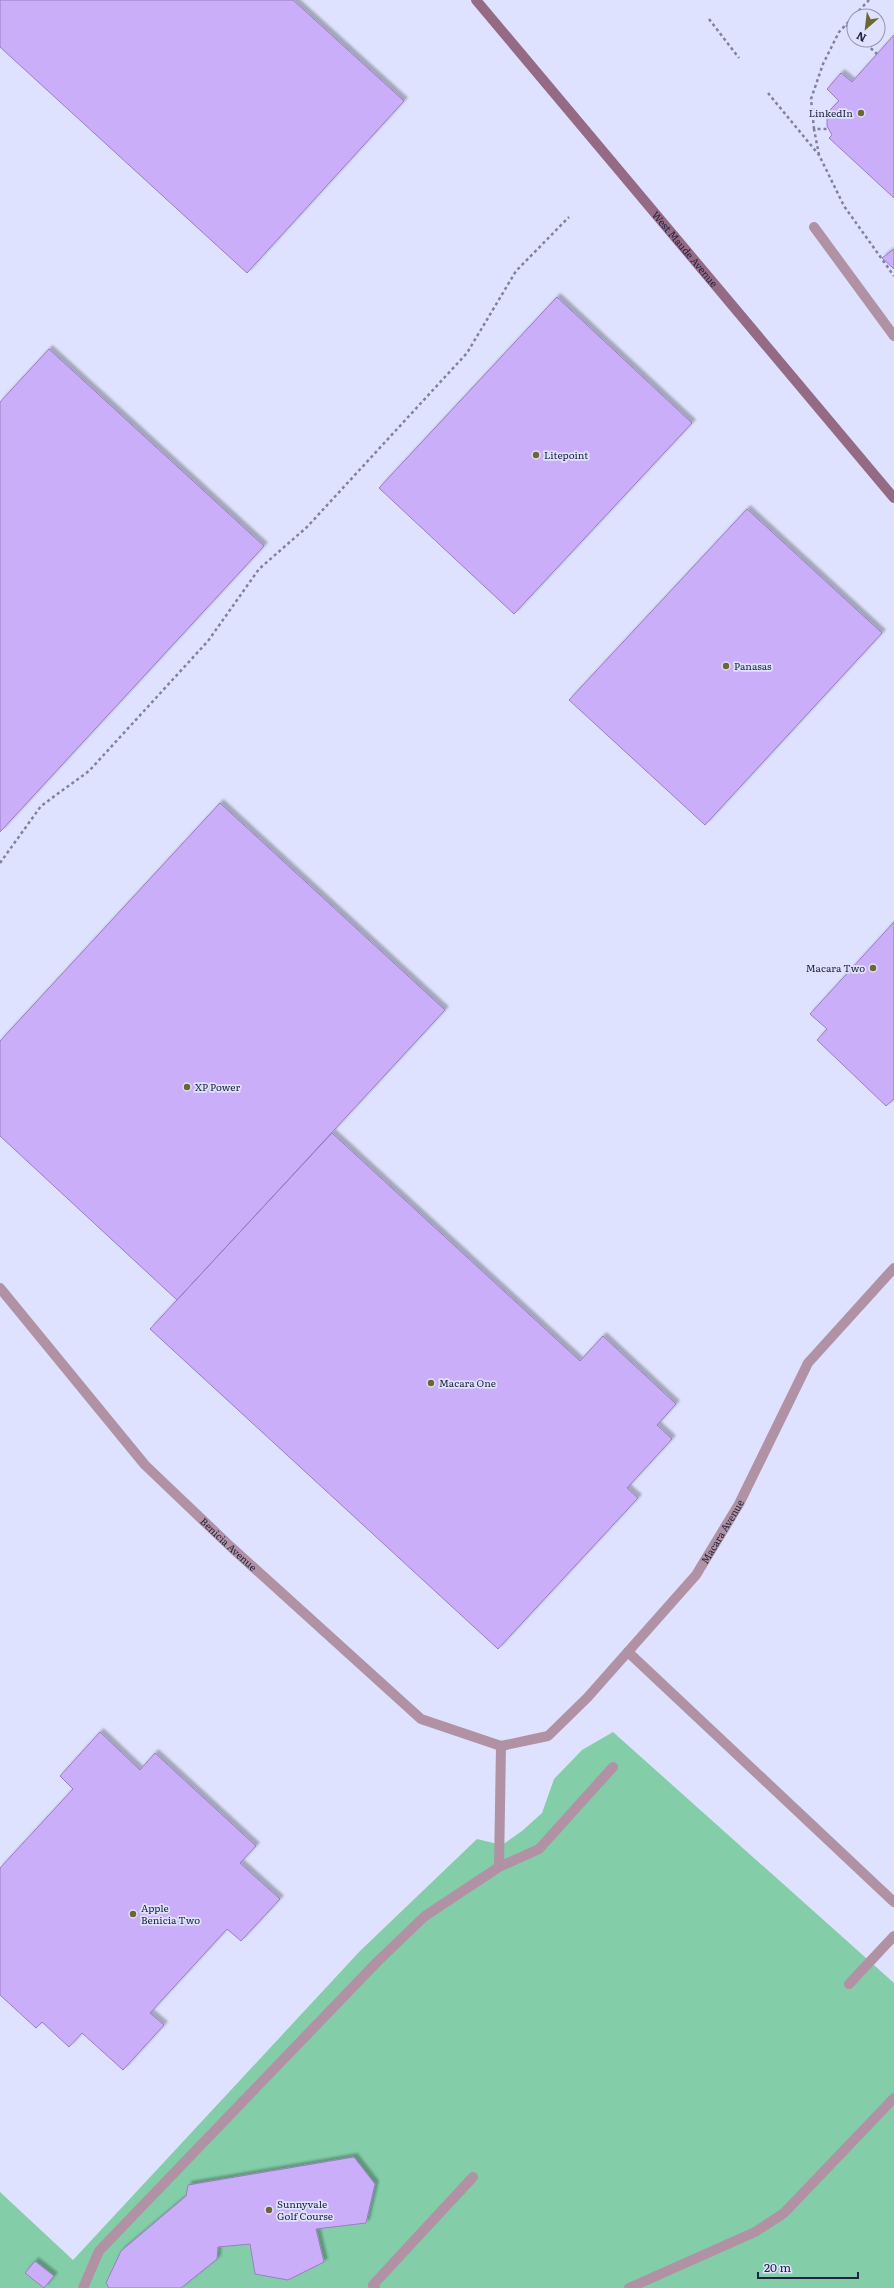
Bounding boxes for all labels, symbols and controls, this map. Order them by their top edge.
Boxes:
north arrow [846,8,886,48]
text: N [853,28,869,47]
place label: LinkedIn [809,105,853,120]
marker: LinkedIn [856,108,866,118]
street label: West Maude Avenue [649,207,722,290]
place label: Litepoint [544,447,588,462]
marker: Litepoint [531,450,541,460]
place label: Panasas [734,658,772,673]
marker: Panasas [721,661,731,671]
place label: Macara Two [806,960,865,975]
marker: Macara Two [868,963,878,973]
place label: XP Power [195,1079,240,1094]
marker: XP Power [182,1082,192,1092]
place label: Macara One [439,1375,496,1390]
marker: Macara One [426,1378,436,1388]
street label: Macara Avenue [697,1497,747,1566]
street label: Benicia Avenue [197,1514,261,1574]
place label: Apple Benicia Two [141,1900,200,1927]
marker: Apple Benicia Two [128,1909,138,1919]
place label: Sunnyvale Golf Course [277,2196,333,2223]
marker: Sunnyvale Golf Course [264,2205,274,2215]
scale bar [758,2254,858,2280]
text: 20 m [764,2258,791,2276]

